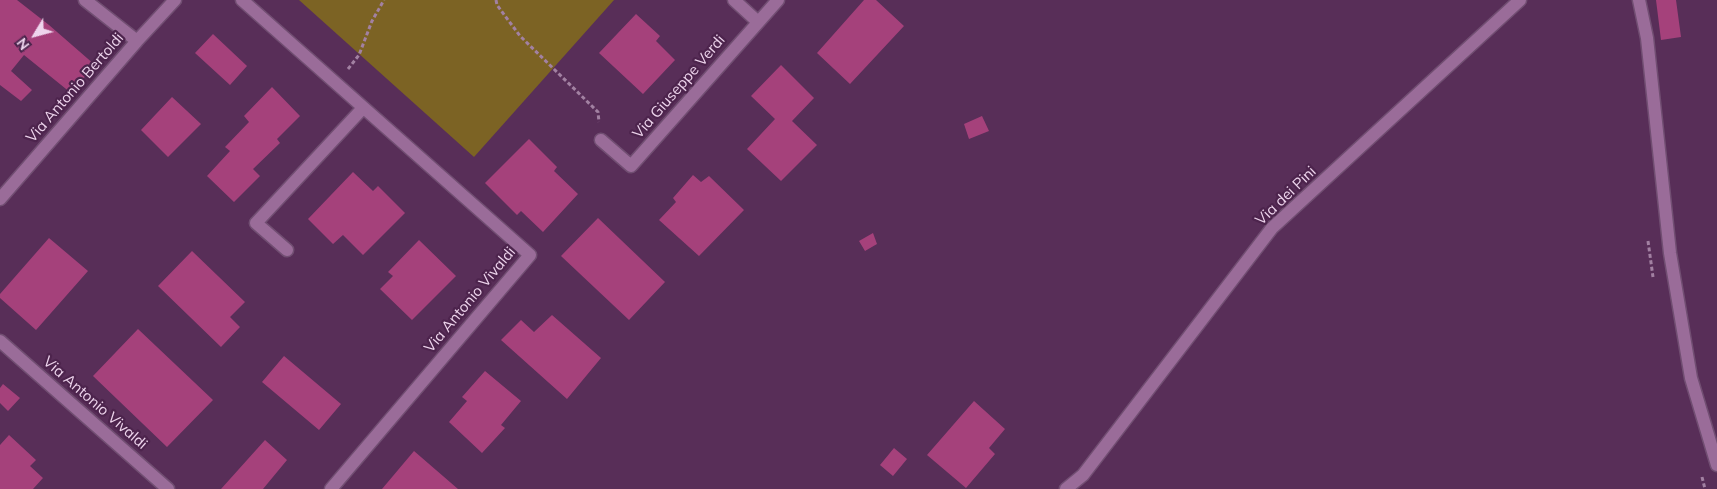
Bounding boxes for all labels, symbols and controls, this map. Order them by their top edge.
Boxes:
north arrow [10,10,60,60]
street label: Via Antonio Bertoldi [22,29,128,147]
street label: Via Giuseppe Verdi [629,31,729,143]
text: N [13,34,33,54]
street label: Via dei Pini [1252,163,1320,229]
street label: Via Antonio Vivaldi [421,244,519,356]
street label: Via Antonio Vivaldi [39,353,151,453]

